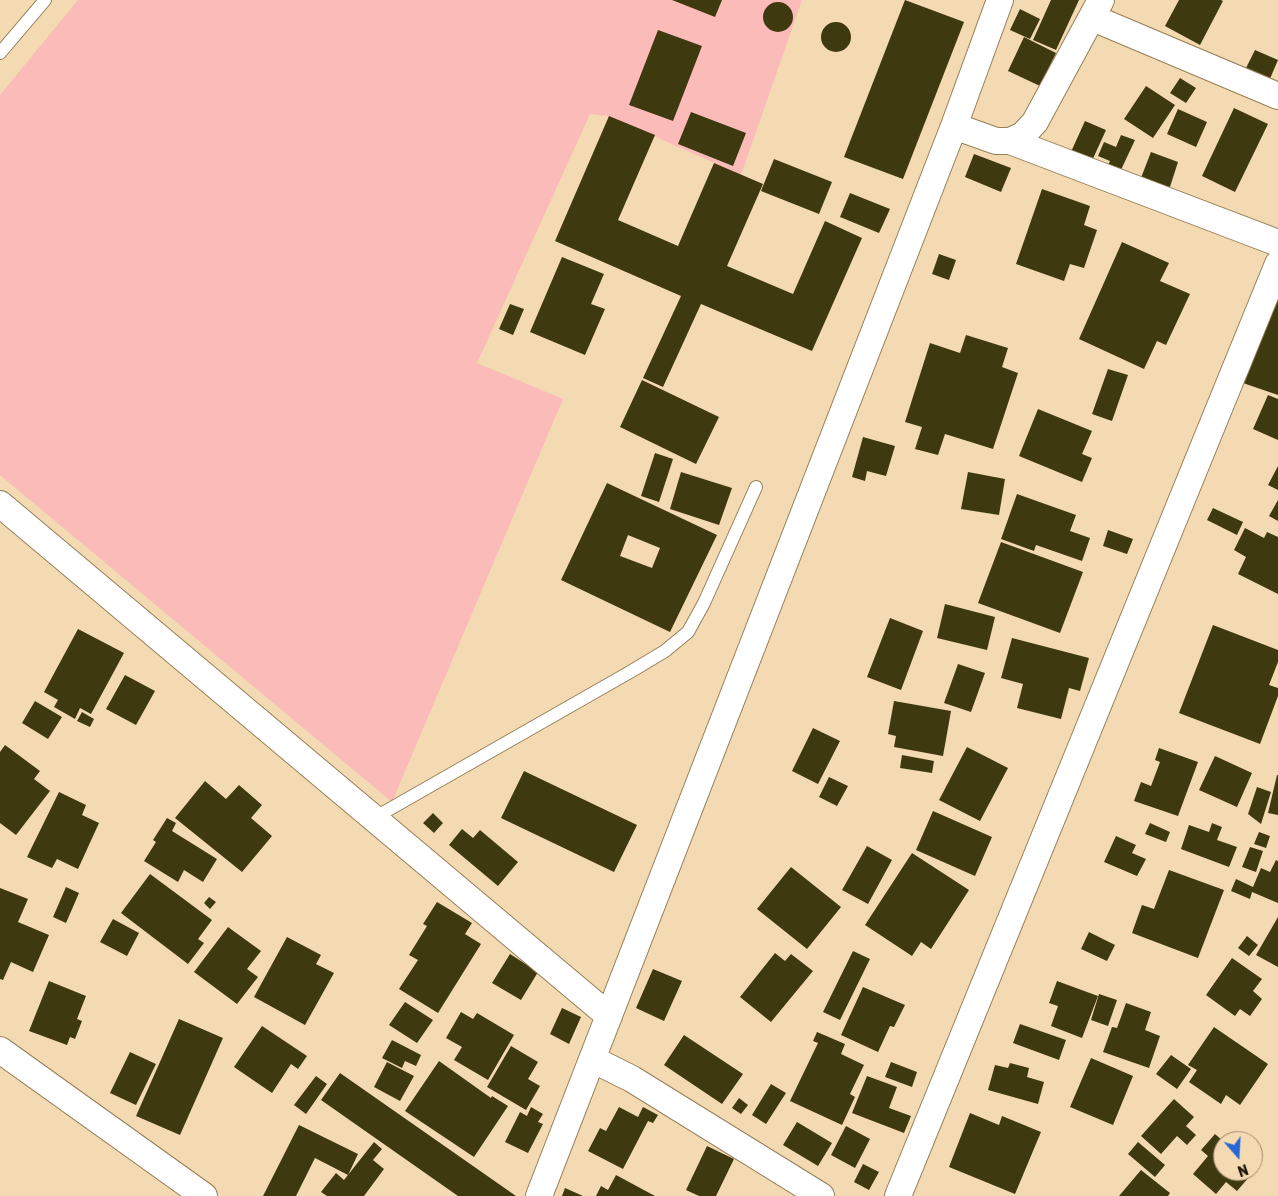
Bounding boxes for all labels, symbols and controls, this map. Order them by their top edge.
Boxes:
north arrow [1213,1131,1263,1181]
text: N [1235,1160,1250,1179]

